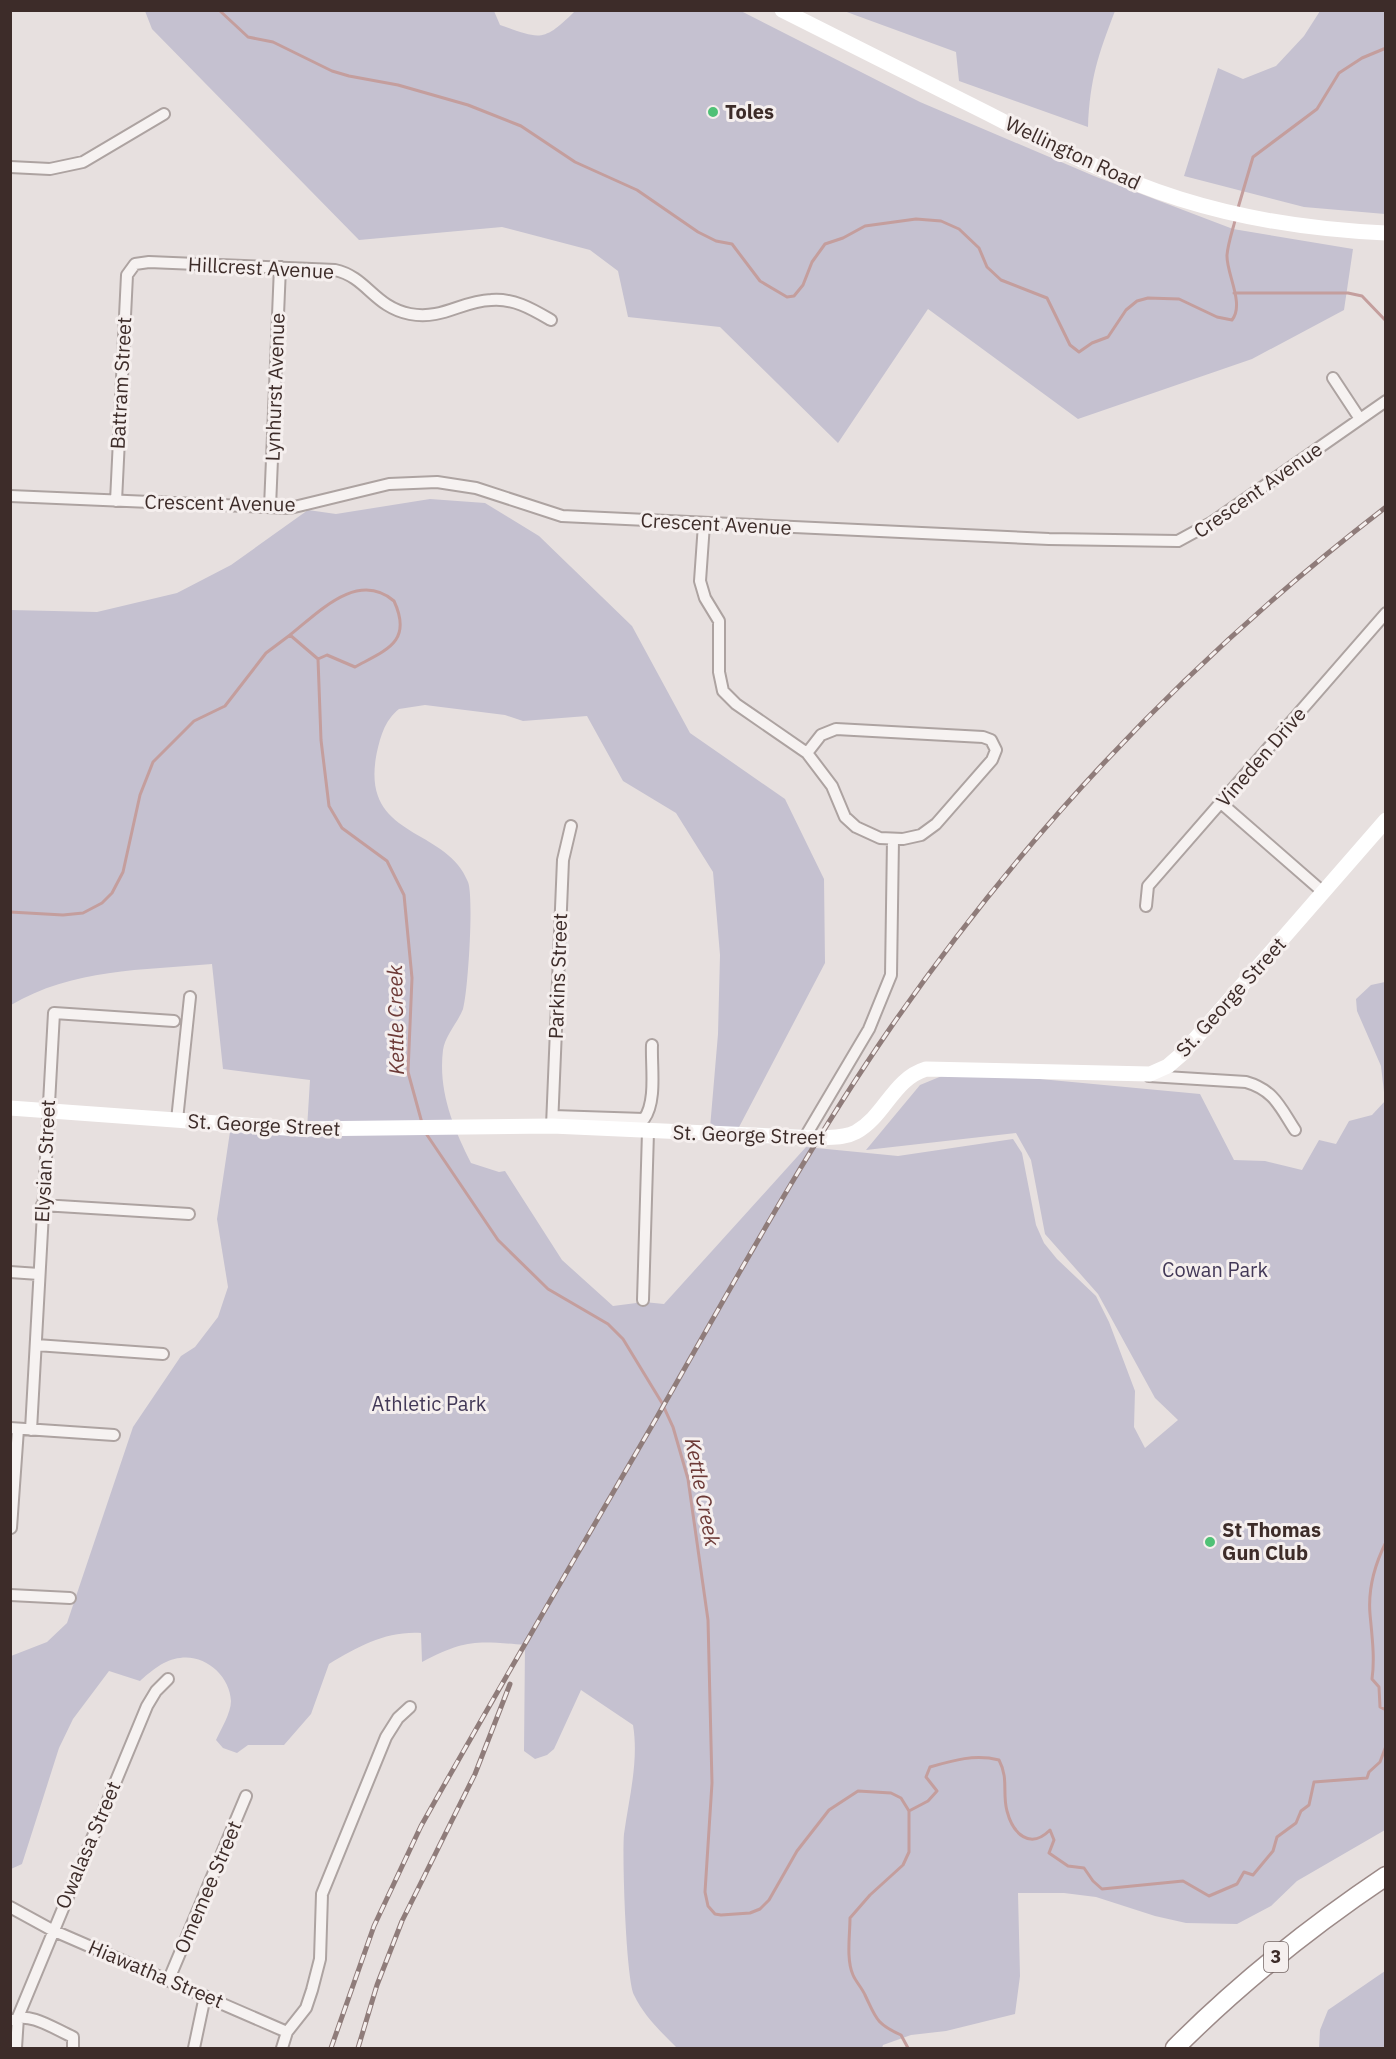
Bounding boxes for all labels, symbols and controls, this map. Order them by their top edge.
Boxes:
place label: Toles [725,98,774,125]
marker: Toles [706,105,720,119]
street label: Wellington Road [1001,109,1145,196]
street label: Hillcrest Avenue [187,250,335,285]
street label: Lynhurst Avenue [258,312,291,462]
street label: Battram Street [104,316,137,450]
street label: Crescent Avenue [1188,435,1327,544]
street label: Crescent Avenue [144,488,296,517]
street label: Crescent Avenue [640,506,792,541]
street label: Vineden Drive [1210,701,1312,813]
street label: Parkins Street [542,912,573,1040]
street label: St. George Street [1169,931,1292,1062]
water label: Kettle Creek [380,964,410,1075]
street label: Elysian Street [28,1099,61,1223]
street label: St. George Street [187,1107,341,1142]
street label: St. George Street [672,1118,826,1151]
park label: Cowan Park [1162,1256,1268,1283]
park label: Athletic Park [372,1390,487,1417]
water label: Kettle Creek [679,1435,727,1549]
place label: St Thomas Gun Club [1222,1516,1321,1566]
marker: St Thomas Gun Club [1203,1535,1217,1549]
street label: Owalasa Street [49,1777,127,1913]
street label: Omemee Street [167,1816,248,1957]
street label: Hiawatha Street [85,1933,228,2014]
road number: 3 [1264,1942,1288,1972]

